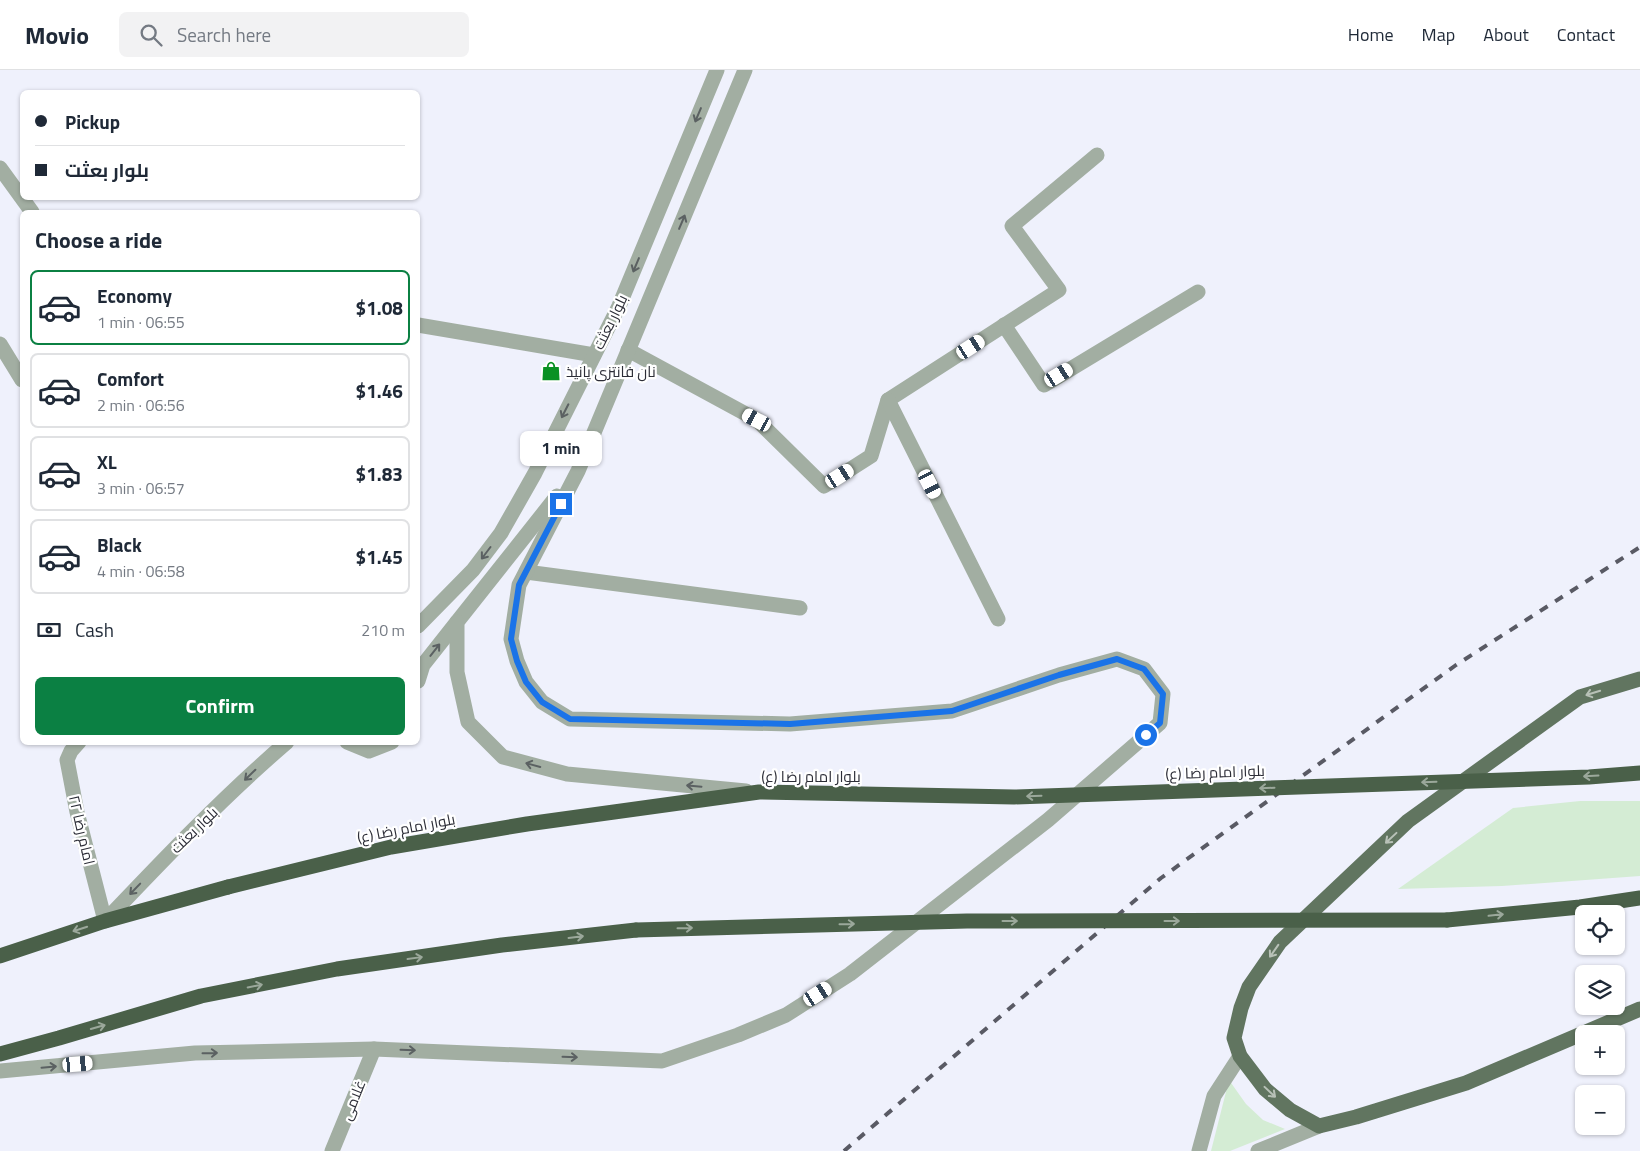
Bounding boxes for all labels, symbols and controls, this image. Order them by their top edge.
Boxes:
search box [119,12,469,57]
text: Movio [25,17,89,53]
text: Search here [177,20,271,49]
icon: search [137,21,165,49]
text: Home [1348,21,1394,48]
text: Map [1422,21,1455,48]
text: About [1483,21,1529,48]
text: Contact [1557,21,1615,48]
text: Pickup [65,107,120,136]
one-way arrow [693,107,703,122]
text: بلوار بعثت [65,155,149,184]
one-way arrow [678,215,687,230]
text: Choose a ride [35,223,162,257]
one-way arrow [630,257,640,272]
text: Economy [97,281,172,310]
icon: car [37,285,82,330]
street label: بلوار بعثت [587,291,633,353]
text: $1.08 [356,293,403,322]
text: 1 min · 06:55 [97,310,185,334]
car [954,333,987,361]
shop icon: نان فانتزی پانیذ [540,360,562,382]
place label: نان فانتزی پانیذ [566,360,656,383]
car [1042,361,1075,389]
text: Comfort [97,364,164,393]
icon: car [37,368,82,413]
text: $1.46 [356,376,403,405]
text: 2 min · 06:56 [97,393,185,417]
one-way arrow [560,404,570,419]
car [740,406,773,434]
callout: 1 min [520,432,602,466]
text: 1 min [542,436,580,460]
text: XL [97,447,117,476]
icon: car [37,451,82,496]
text: $1.83 [356,459,403,488]
car [823,462,856,490]
car [916,467,943,501]
text: 3 min · 06:57 [97,476,185,500]
route end [550,493,572,515]
text: Black [97,530,142,559]
icon: car [37,534,82,579]
text: $1.45 [356,542,403,571]
one-way arrow [481,546,491,560]
text: 4 min · 06:58 [97,559,185,583]
text: Cash [75,615,114,644]
icon: cash [35,616,63,644]
text: 210 m [361,618,405,642]
one-way arrow [430,643,440,657]
button: Confirm [35,677,405,735]
one-way arrow [1586,689,1602,699]
route start [1135,724,1157,746]
street label: بلوار امام رضا (ع) [1165,759,1265,785]
one-way arrow [525,760,541,769]
street label: بلوار امام رضا (ع) [761,765,861,788]
one-way arrow [244,769,257,781]
one-way arrow [1584,772,1600,781]
one-way arrow [1421,777,1438,787]
one-way arrow [686,781,702,791]
one-way arrow [1259,783,1275,792]
one-way arrow [1026,791,1042,801]
street label: امام رضا ۲۲ [63,793,101,867]
street label: بلوار بعثت [165,801,223,859]
street label: بلوار امام رضا (ع) [355,807,457,849]
one-way arrow [1384,832,1397,844]
one-way arrow [129,883,141,896]
map controls [1575,905,1625,1135]
button: locate [1575,905,1625,955]
one-way arrow [1487,910,1503,920]
one-way arrow [1001,916,1017,926]
one-way arrow [1164,916,1180,926]
one-way arrow [839,920,855,929]
one-way arrow [677,924,693,933]
one-way arrow [73,925,89,935]
one-way arrow [567,932,583,942]
one-way arrow [1269,943,1279,957]
one-way arrow [406,953,422,963]
button: layers [1575,965,1625,1015]
one-way arrow [246,980,262,990]
car [801,980,834,1008]
one-way arrow [89,1021,105,1031]
button: + [1575,1025,1625,1075]
one-way arrow [400,1046,416,1055]
one-way arrow [202,1048,218,1058]
one-way arrow [562,1053,578,1062]
car [62,1055,93,1073]
one-way arrow [40,1062,56,1072]
street label: غلامی [334,1076,372,1124]
button: − [1575,1085,1625,1135]
one-way arrow [1263,1086,1276,1098]

